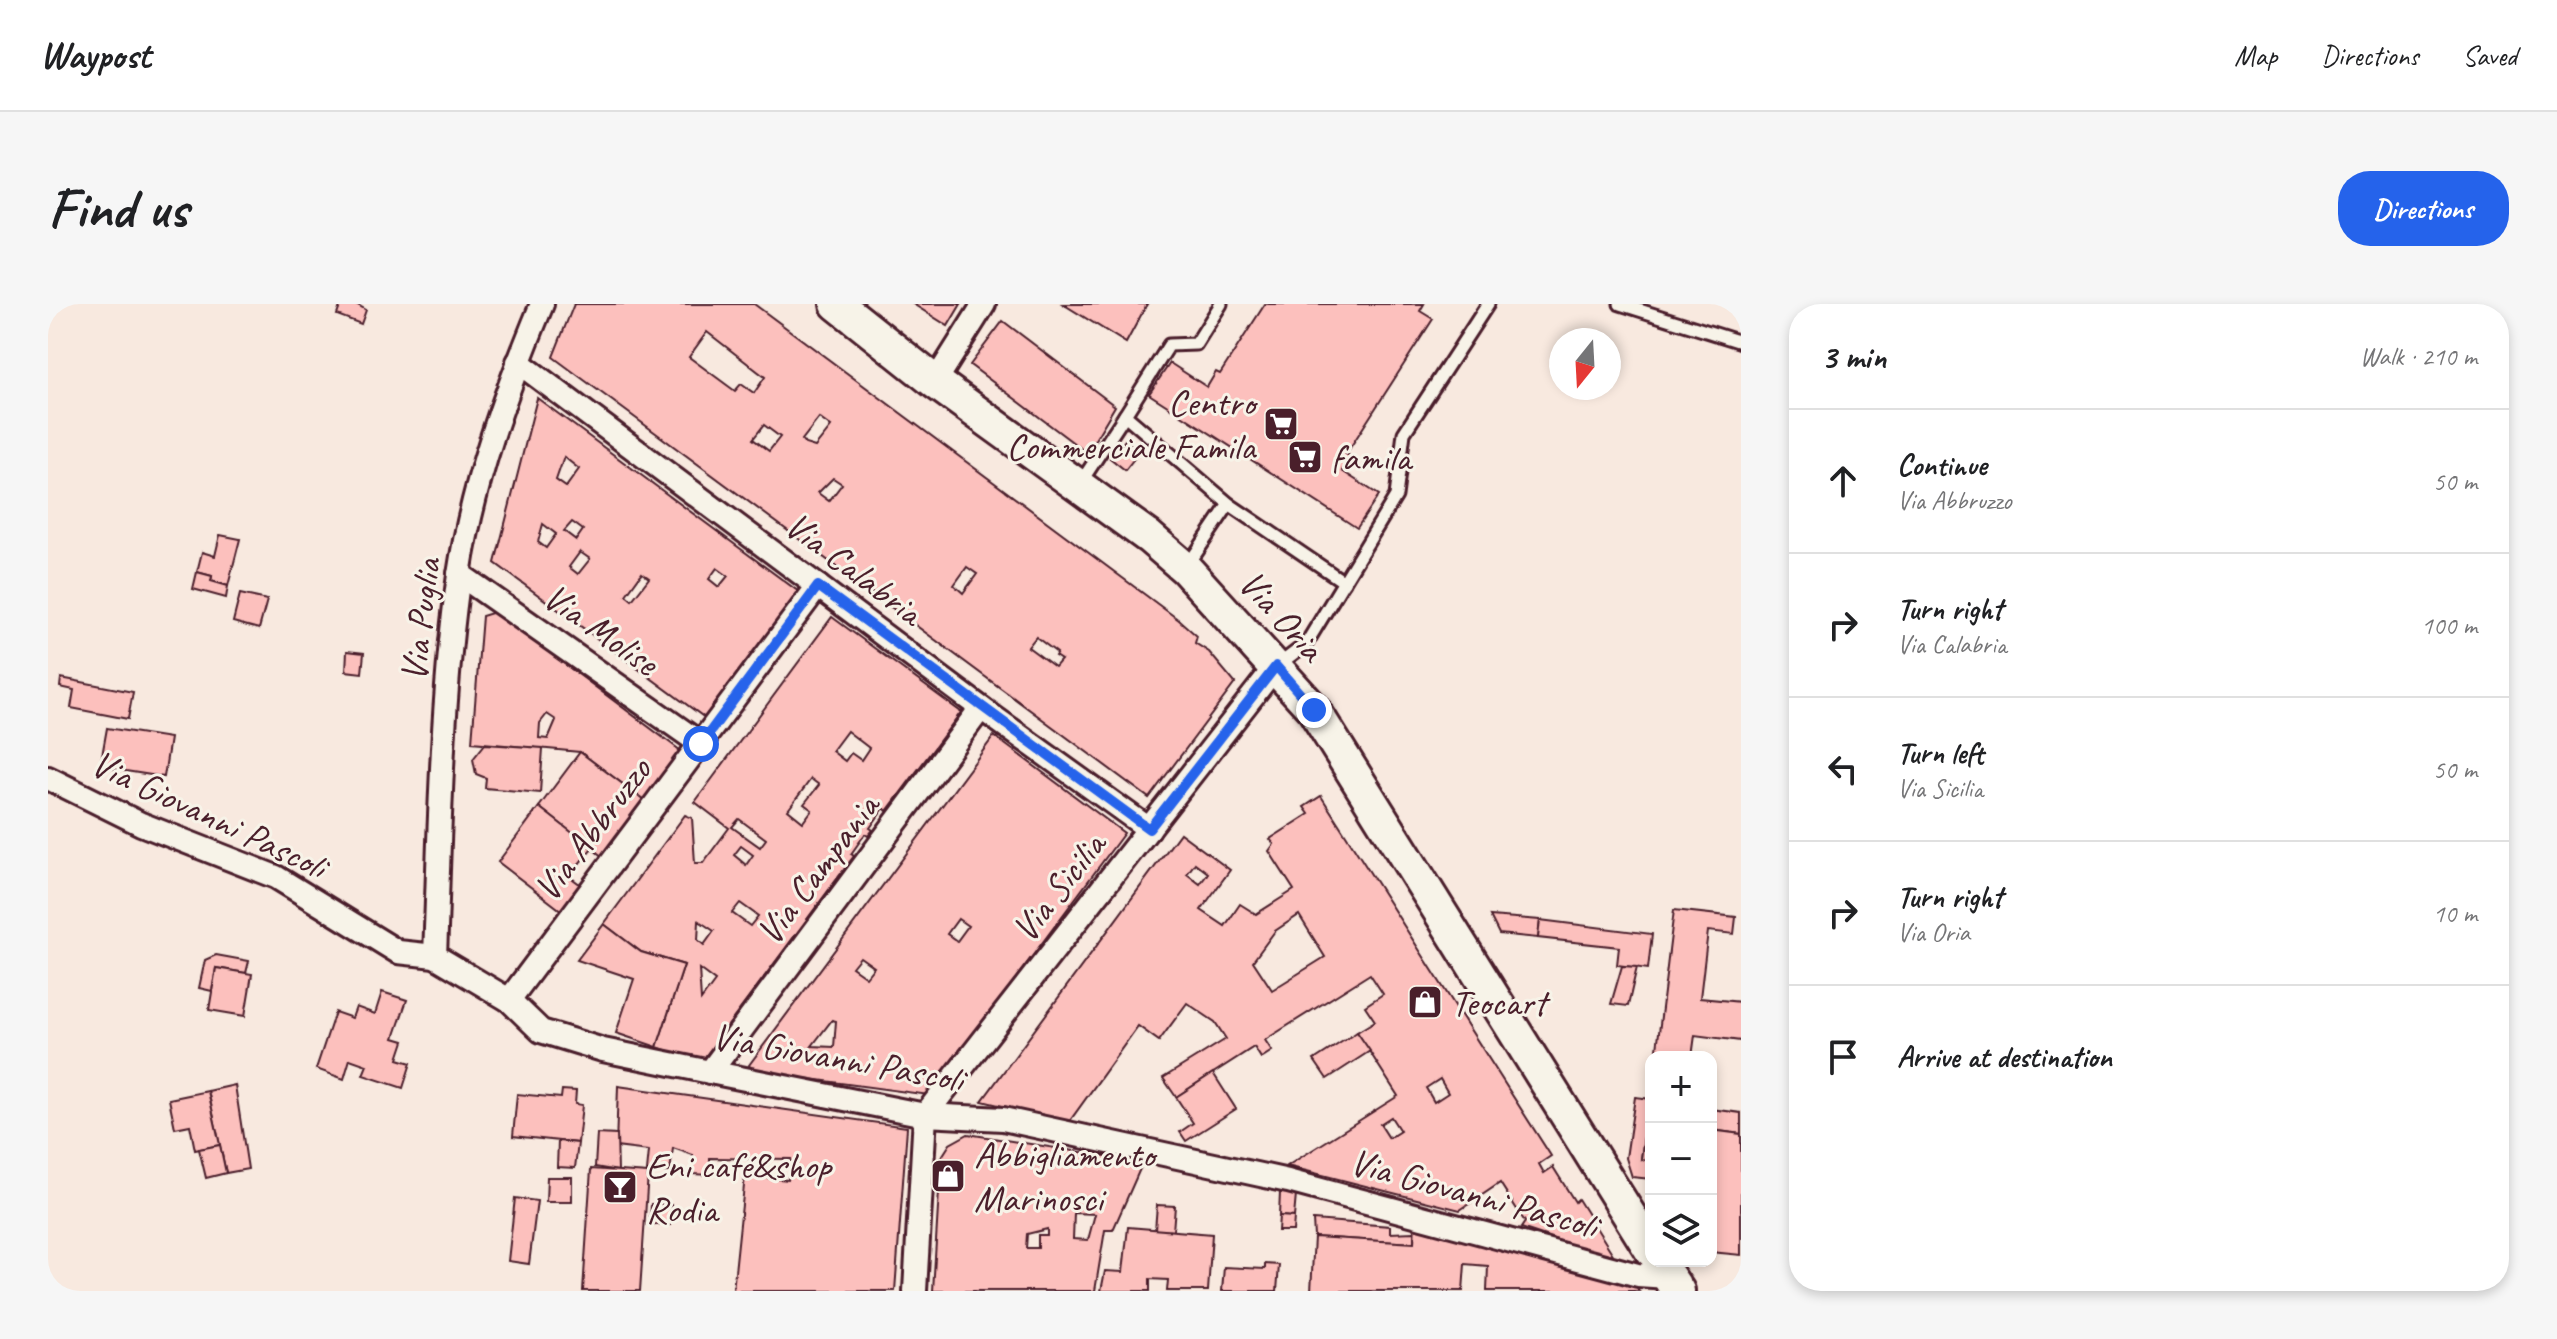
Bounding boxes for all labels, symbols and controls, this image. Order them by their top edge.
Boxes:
text: Waypost [40,32,151,79]
text: Map [2234,38,2277,73]
text: Directions [2321,38,2419,73]
text: Saved [2463,38,2517,73]
button: Directions [2338,171,2509,246]
text: Find us [48,173,188,244]
north arrow [1549,328,1621,400]
text: 3 min [1821,335,1886,378]
text: Walk · 210 m [2360,340,2477,373]
place label: Centro Commerciale Famila [1006,379,1259,470]
supermarket icon: Centro Commerciale Famila [1262,405,1300,443]
place label: famila [1331,434,1414,481]
supermarket icon: famila [1286,438,1324,476]
text: Continue [1897,446,1987,484]
icon: ahead [1821,459,1865,503]
text: 50 m [2433,465,2477,498]
text: Via Abbruzzo [1897,484,2012,517]
street label: Via Calabria [776,501,934,637]
street label: Via Puglia [390,553,452,684]
street label: Via Oria [1229,560,1336,672]
street label: Via Molise [534,573,670,687]
text: Turn right [1897,590,2002,628]
icon: right [1821,603,1865,647]
text: 100 m [2421,609,2477,642]
text: Via Calabria [1897,628,2006,661]
route end [1296,692,1332,728]
route start [683,726,719,762]
text: Turn left [1897,734,1984,772]
street label: Via Giovanni Pascoli [84,739,338,892]
street label: Via Abbruzzo [523,746,663,910]
icon: left [1821,747,1865,791]
text: 50 m [2433,753,2477,786]
text: Via Sicilia [1897,772,1983,805]
street label: Via Campania [746,782,891,954]
street label: Via Sicilia [1001,821,1118,951]
text: Turn right [1897,878,2002,916]
icon: right [1821,891,1865,935]
text: 10 m [2433,897,2477,930]
text: Via Oria [1897,916,1970,949]
place label: Teocart [1451,979,1551,1026]
shop icon: Teocart [1406,983,1444,1021]
street label: Via Giovanni Pascoli [709,1012,972,1104]
icon: arrive [1821,1035,1865,1079]
text: Arrive at destination [1897,1038,2112,1076]
map controls [1645,1051,1717,1267]
button: + [1645,1051,1717,1123]
button: − [1645,1123,1717,1195]
place label: Abbigliamento Marinosci [974,1131,1158,1222]
street label: Via Giovanni Pascoli [1345,1138,1607,1250]
place label: Eni café&shop Rodia [646,1142,834,1233]
shop icon: Abbigliamento Marinosci [929,1157,967,1195]
bar icon: Eni café&shop Rodia [601,1168,639,1206]
button: layers [1645,1195,1717,1267]

